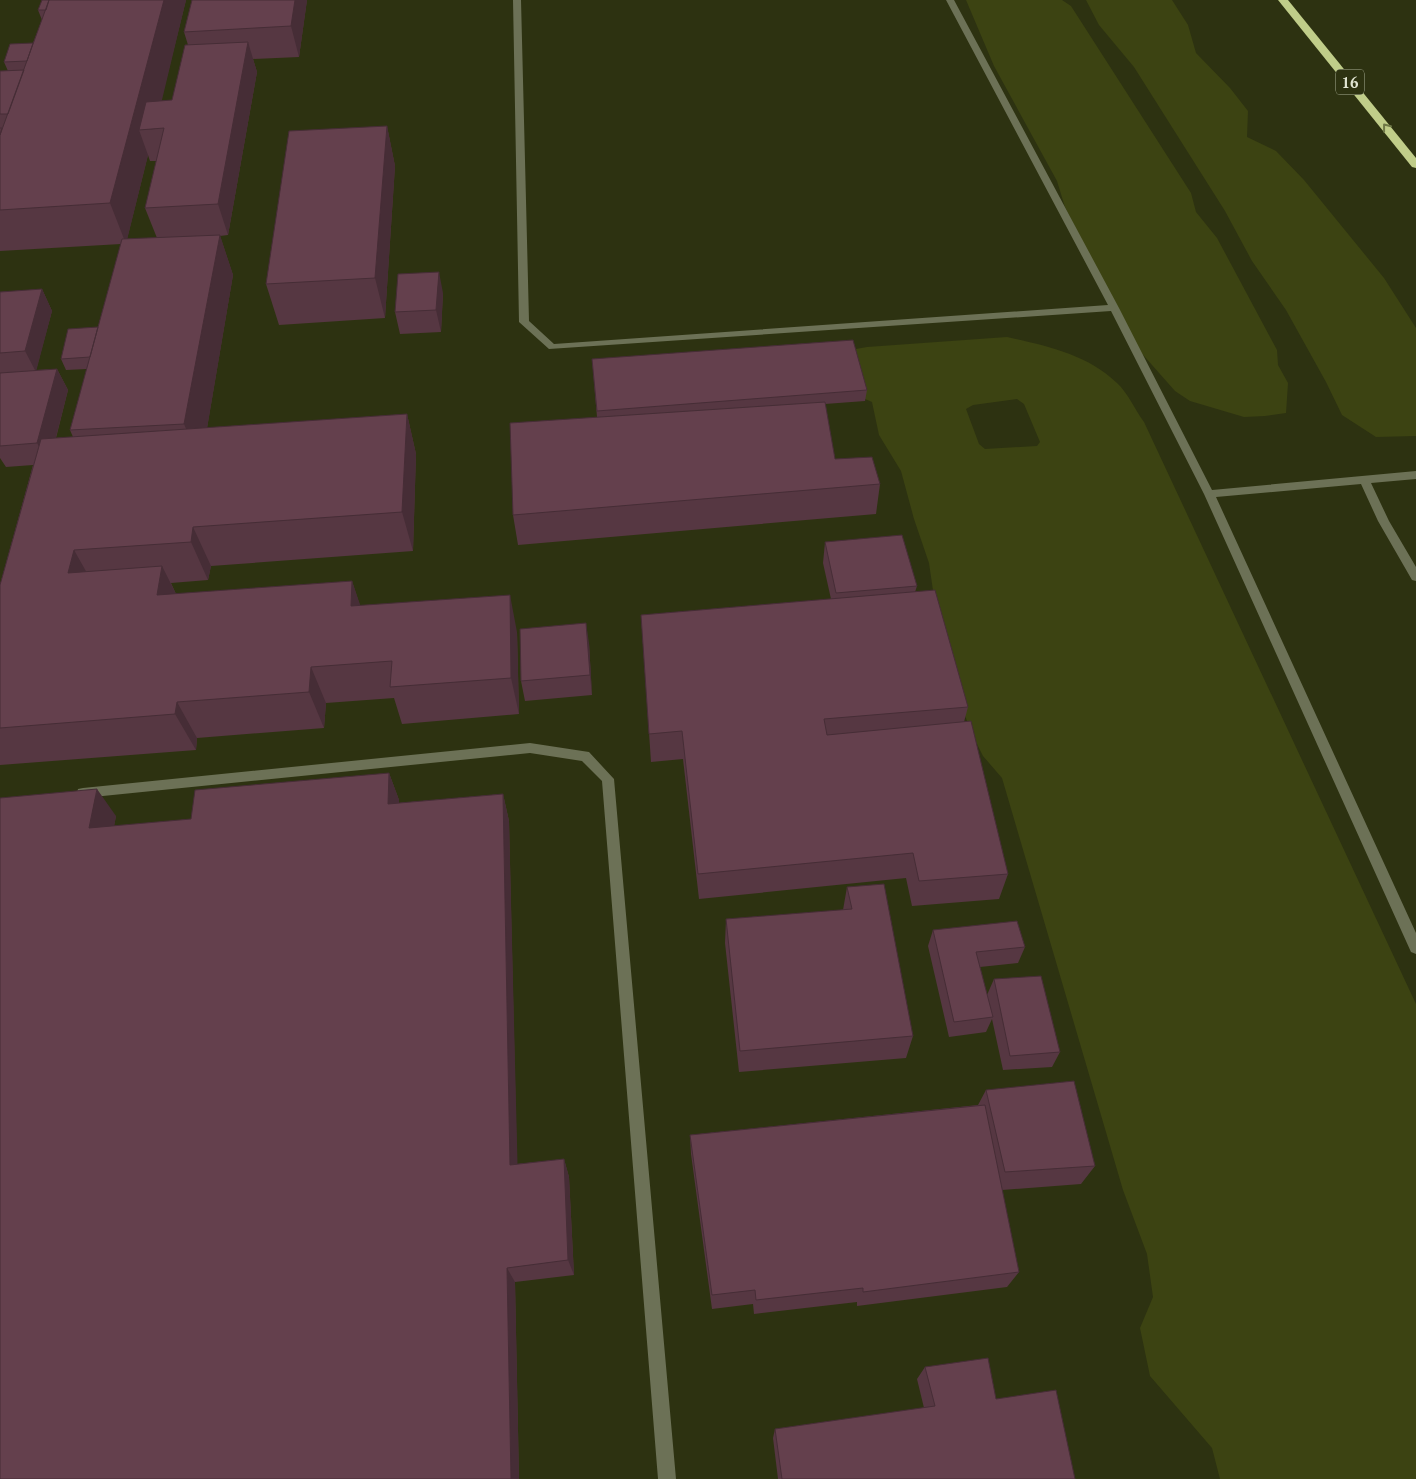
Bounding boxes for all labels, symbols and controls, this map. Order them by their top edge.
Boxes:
road number: 16 [1336,70,1364,94]
one-way arrow [1383,124,1391,133]

